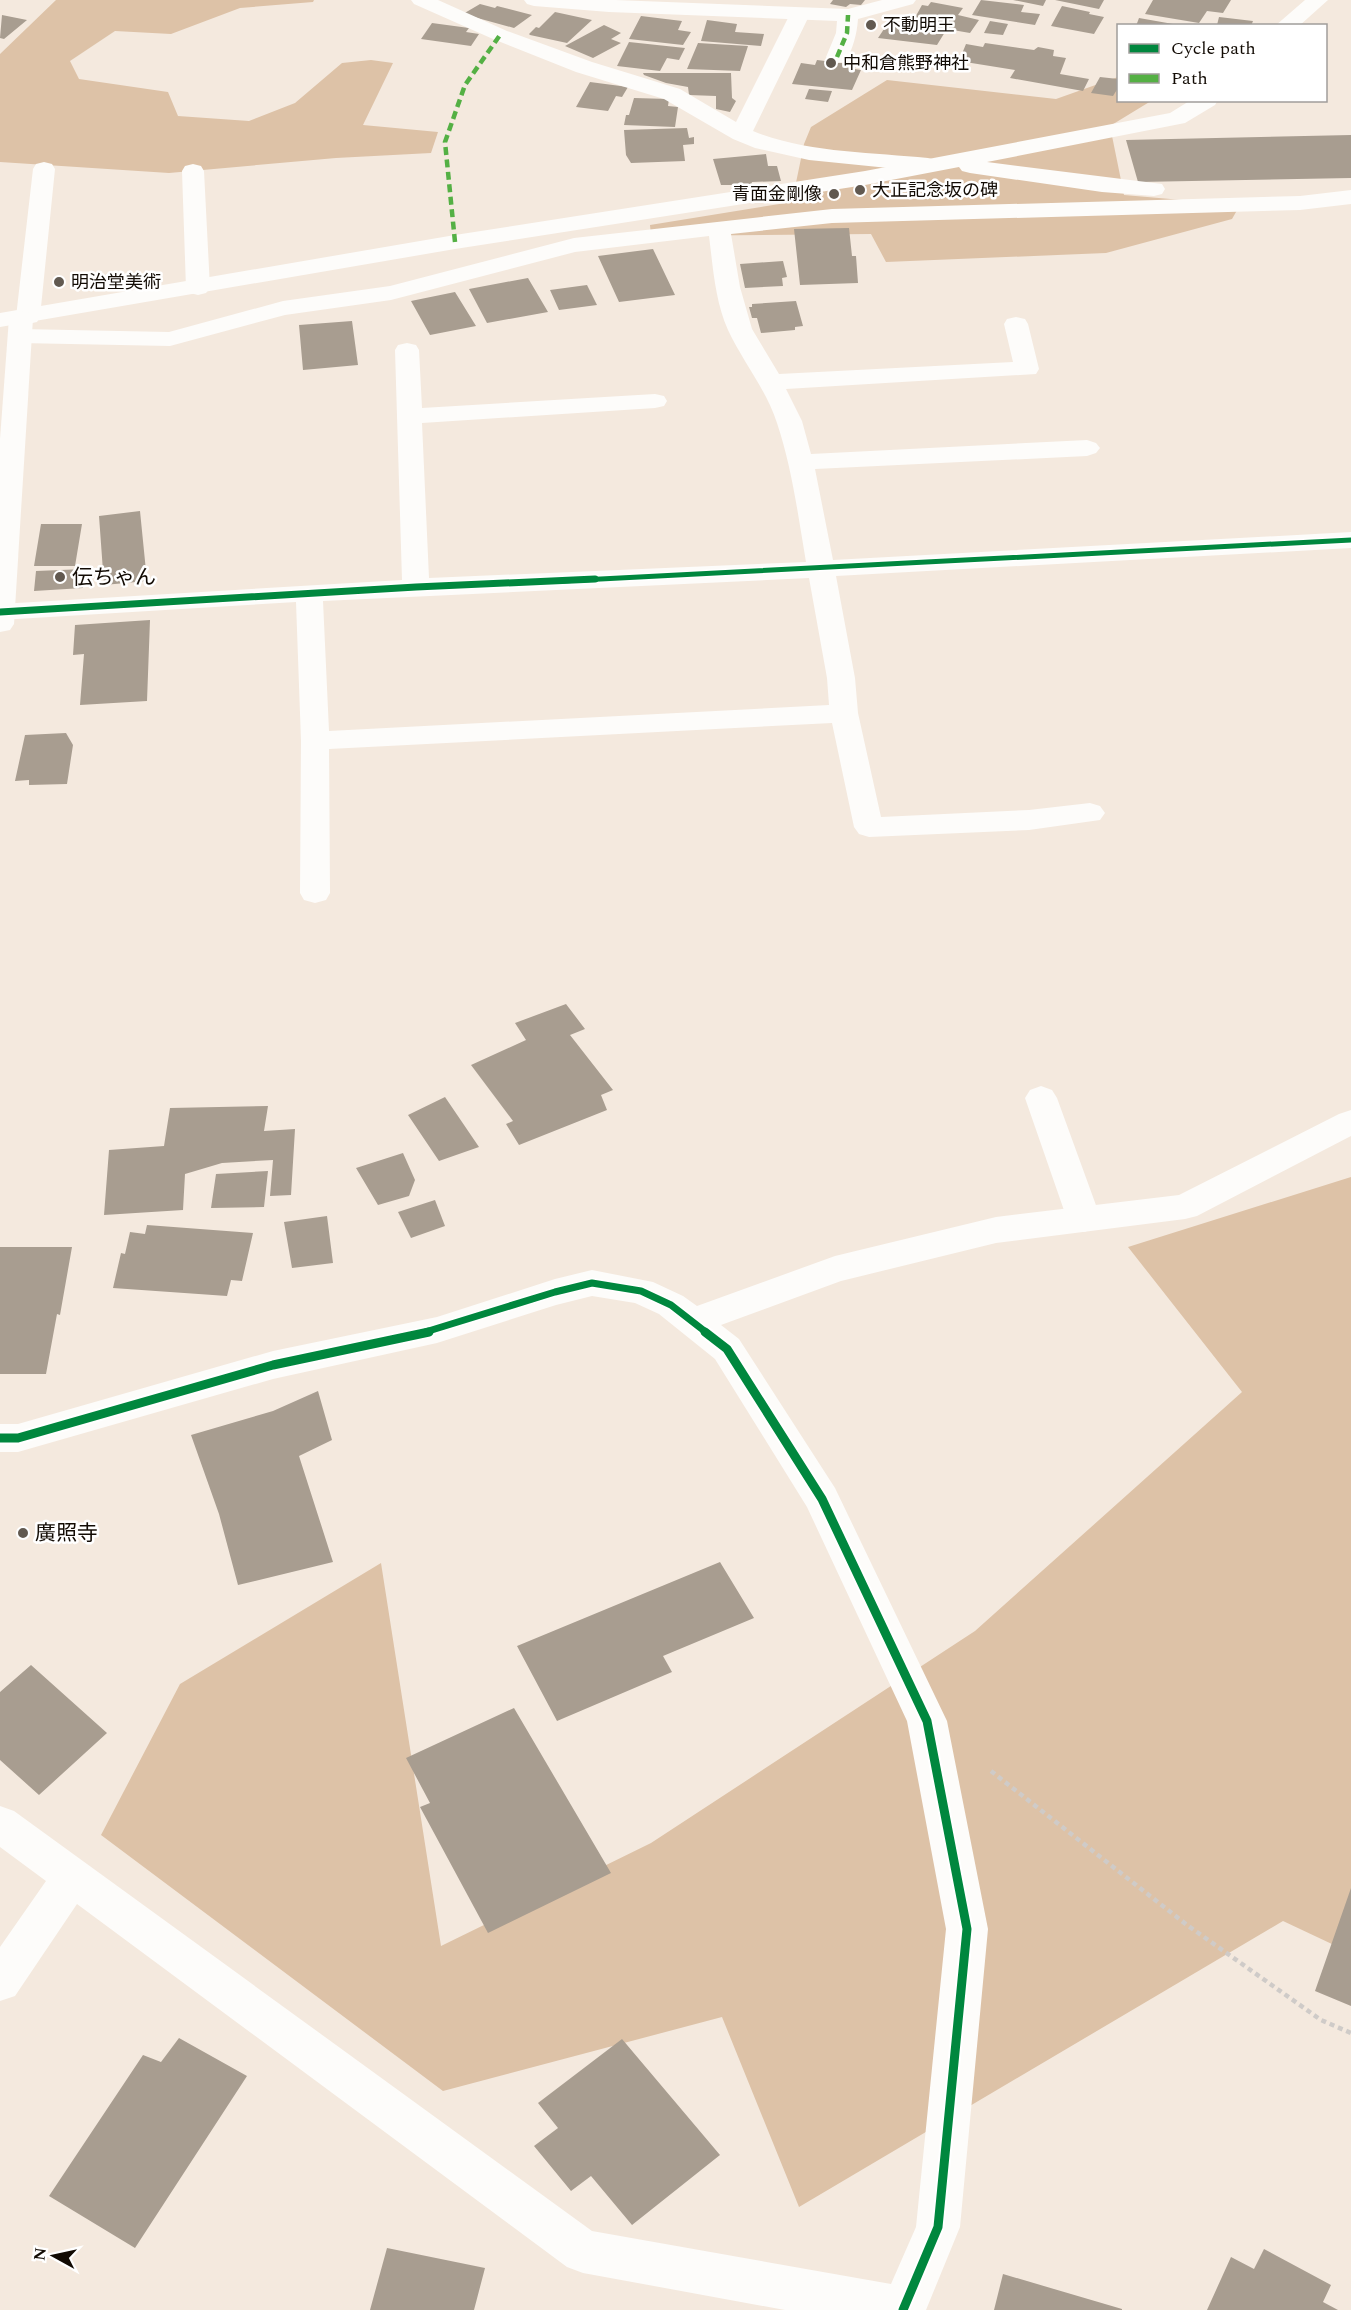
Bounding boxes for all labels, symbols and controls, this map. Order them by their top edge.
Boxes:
place label: 不動明王 [883,12,955,39]
marker: 不動明王 [864,18,878,32]
legend [1117,24,1327,102]
text: Cycle path [1171,35,1256,62]
place label: 中和倉熊野神社 [843,50,969,77]
marker: 中和倉熊野神社 [824,56,838,70]
text: Path [1171,65,1208,92]
place label: 大正記念坂の碑 [872,177,998,204]
place label: 青面金剛像 [732,181,822,208]
marker: 大正記念坂の碑 [853,183,867,197]
marker: 青面金剛像 [827,187,841,201]
place label: 明治堂美術 [71,269,161,296]
marker: 明治堂美術 [52,275,66,289]
place label: 伝ちゃん [72,562,156,594]
marker: 伝ちゃん [53,570,67,584]
place label: 廣照寺 [35,1518,98,1550]
marker: 廣照寺 [16,1526,30,1540]
north arrow [24,2226,84,2286]
text: N [27,2246,53,2262]

